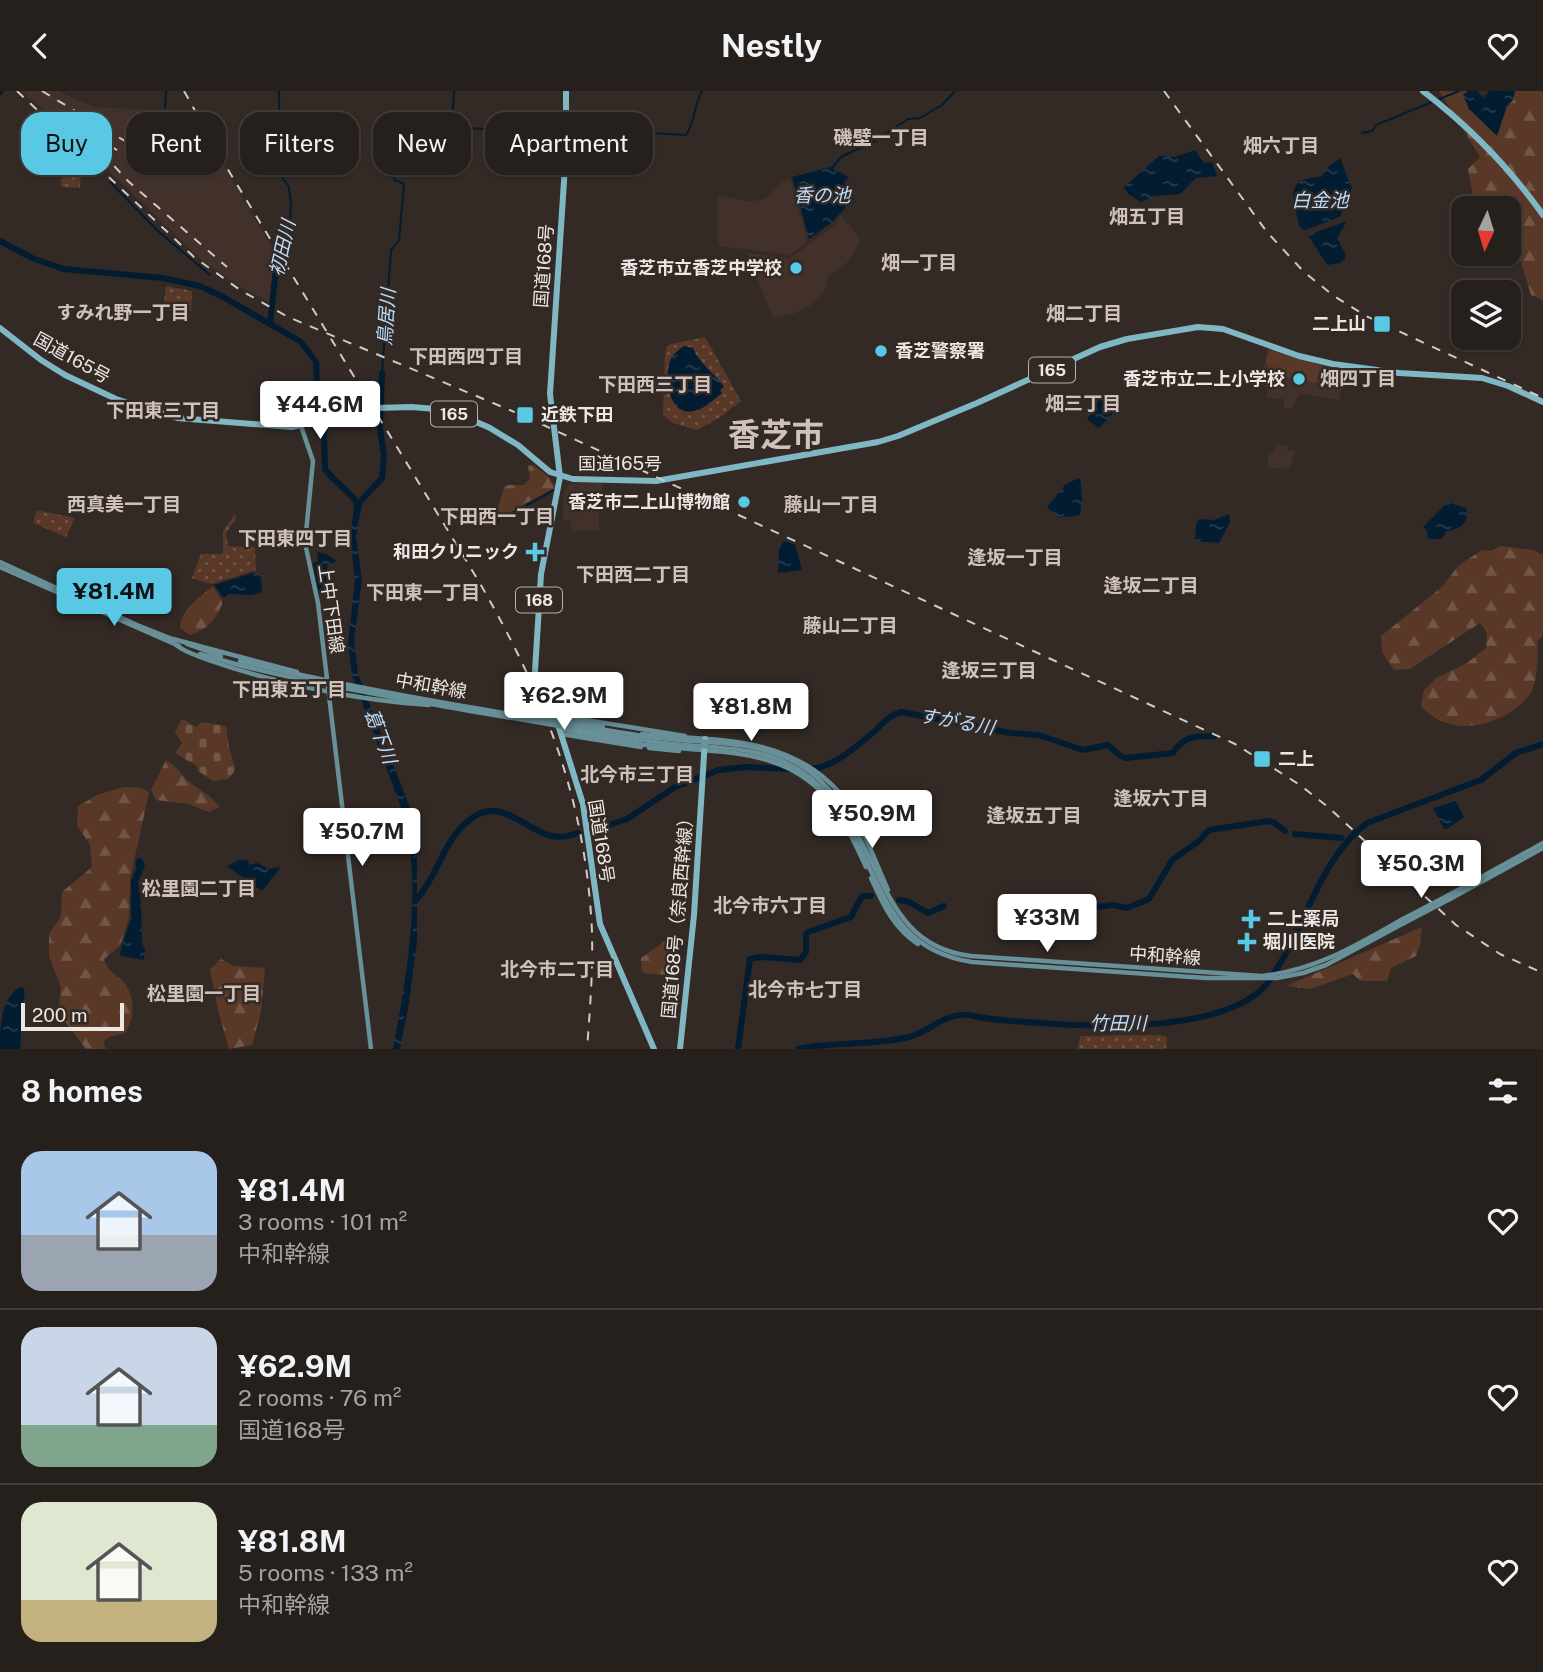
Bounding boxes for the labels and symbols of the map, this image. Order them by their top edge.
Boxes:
district label: 磯壁一丁目 [833,126,929,148]
district label: 畑六丁目 [1243,134,1319,156]
water label: 香の池 [793,184,852,206]
water label: 白金池 [1291,189,1350,211]
north arrow [1451,196,1521,266]
district label: 畑五丁目 [1109,205,1185,227]
water label: 初田川 [265,216,300,278]
street label: 国道168号 [530,223,557,309]
district label: 畑一丁目 [881,251,957,273]
place label: 香芝市立香芝中学校 [620,257,782,278]
marker: 香芝市立香芝中学校 [788,260,804,276]
water label: 鳥居川 [373,286,399,346]
district label: すみれ野一丁目 [56,301,190,323]
district label: 畑二丁目 [1046,302,1122,324]
place label: 二上山 [1312,313,1366,334]
marker: 二上山 [1372,314,1392,334]
street label: 国道165号 [30,328,114,387]
place label: 香芝警察署 [895,340,985,361]
marker: 香芝警察署 [873,343,889,359]
district label: 下田西四丁目 [409,345,523,367]
road number: 165 [1029,357,1075,383]
district label: 畑四丁目 [1320,367,1396,389]
place label: 香芝市立二上小学校 [1123,368,1285,389]
marker: 香芝市立二上小学校 [1291,371,1307,387]
district label: 下田西三丁目 [598,373,712,395]
pin: ¥44.6M [263,381,377,441]
district label: 畑三丁目 [1045,392,1121,414]
district label: 下田東三丁目 [106,399,220,421]
road number: 165 [431,401,477,427]
place label: 近鉄下田 [541,404,613,425]
marker: 近鉄下田 [515,405,535,425]
district label: 香芝市 [728,416,824,453]
street label: 国道165号 [578,453,662,474]
place label: 香芝市二上山博物館 [568,491,730,512]
district label: 西真美一丁目 [67,493,181,515]
district label: 藤山一丁目 [783,493,879,515]
marker: 香芝市二上山博物館 [736,494,752,510]
district label: 下田西一丁目 [440,505,554,527]
district label: 下田東四丁目 [238,527,352,549]
place label: 和田クリニック [393,541,519,562]
marker: 和田クリニック [525,542,545,562]
district label: 逢坂一丁目 [967,546,1063,568]
street label: 上中下田線 [315,563,348,655]
district label: 下田西二丁目 [576,563,690,585]
pin: ¥81.4M [57,568,171,628]
district label: 逢坂二丁目 [1103,574,1199,596]
district label: 下田東一丁目 [366,581,480,603]
road number: 168 [516,587,562,613]
district label: 藤山二丁目 [802,614,898,636]
district label: 逢坂三丁目 [941,659,1037,681]
street label: 中和幹線 [394,669,468,702]
pin: ¥62.9M [507,673,621,732]
district label: 下田東五丁目 [232,678,346,700]
pin: ¥81.8M [694,683,808,743]
water label: すがる川 [918,704,998,739]
water label: 葛下川 [361,705,402,768]
place label: 二上 [1278,748,1314,769]
marker: 二上 [1252,749,1272,769]
district label: 北今市三丁目 [580,763,694,785]
district label: 逢坂六丁目 [1113,787,1209,809]
pin: ¥50.9M [815,791,929,850]
street label: 国道168号 [585,798,618,884]
district label: 逢坂五丁目 [986,804,1082,826]
street label: 国道168号（奈良西幹線） [658,808,697,1020]
pin: ¥50.7M [305,809,419,868]
pin: ¥50.3M [1364,841,1478,900]
district label: 松里園二丁目 [142,877,256,899]
district label: 北今市六丁目 [713,894,827,916]
pin: ¥33M [1006,895,1088,954]
place label: 二上薬局 [1267,908,1339,929]
marker: 二上薬局 [1241,909,1261,929]
place label: 堀川医院 [1263,931,1335,952]
marker: 堀川医院 [1237,932,1257,952]
street label: 中和幹線 [1128,943,1202,968]
district label: 北今市二丁目 [500,958,614,980]
district label: 北今市七丁目 [748,978,862,1000]
district label: 松里園一丁目 [147,982,261,1004]
scale bar [21,1000,124,1032]
water label: 竹田川 [1089,1012,1148,1034]

